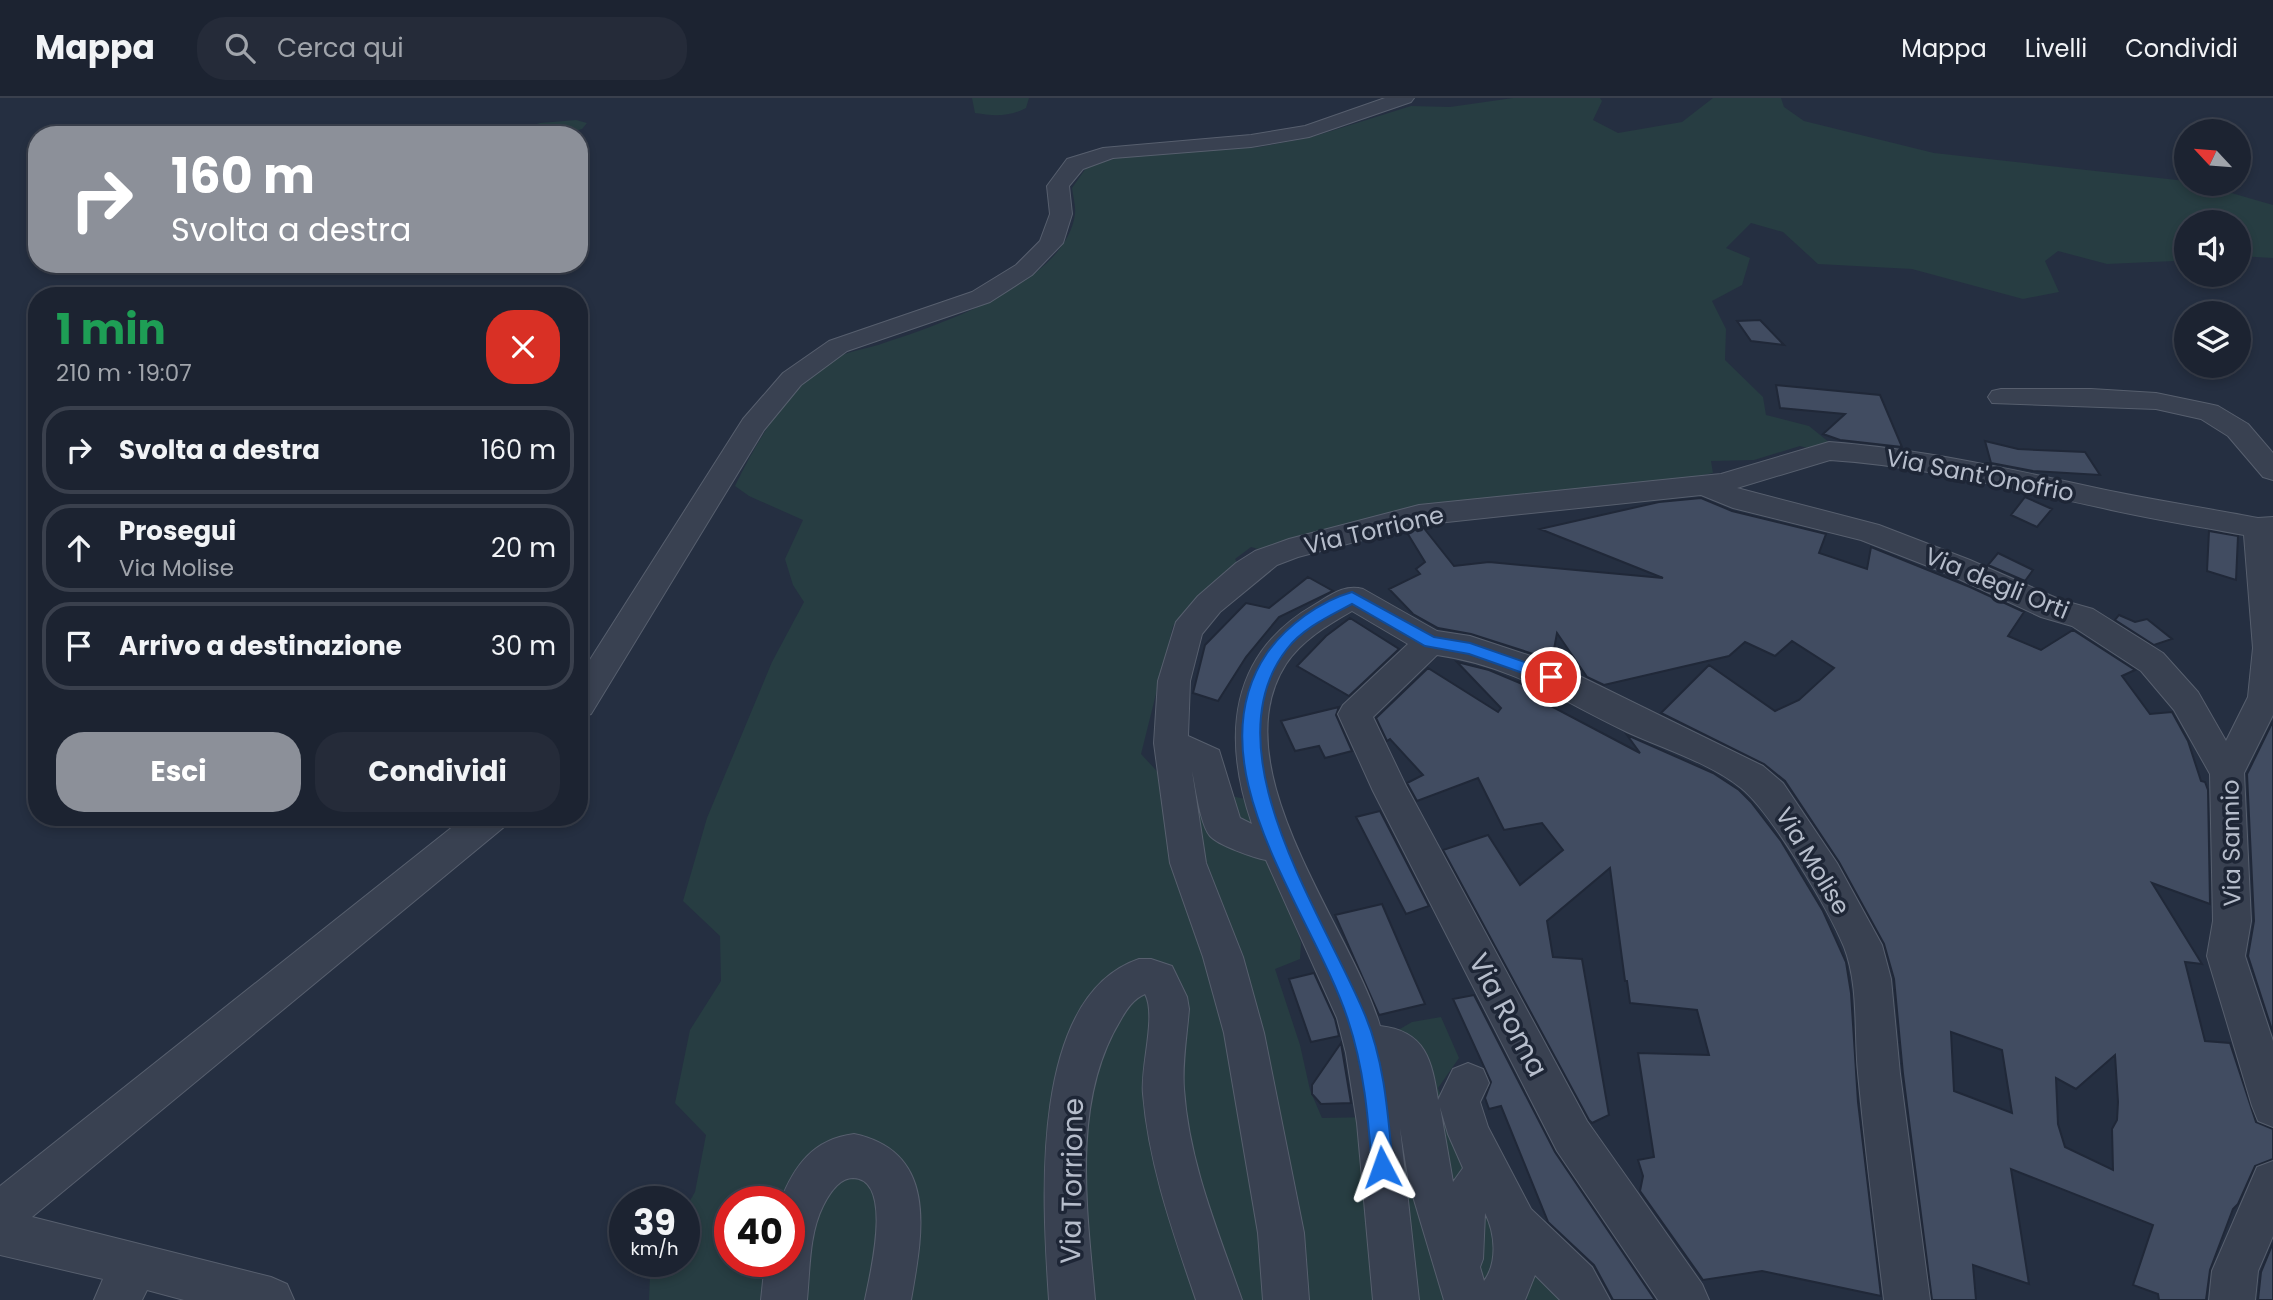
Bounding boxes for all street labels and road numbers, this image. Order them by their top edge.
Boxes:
street label: Via Sant'Onofrio [1883,441,2077,509]
street label: Via Torrione [1301,498,1447,562]
street label: Via degli Orti [1920,539,2074,627]
street label: Via Sannio [2213,779,2249,907]
street label: Via Molise [1768,801,1858,921]
street label: Via Roma [1459,946,1557,1084]
street label: Via Torrione [1051,1098,1093,1264]

